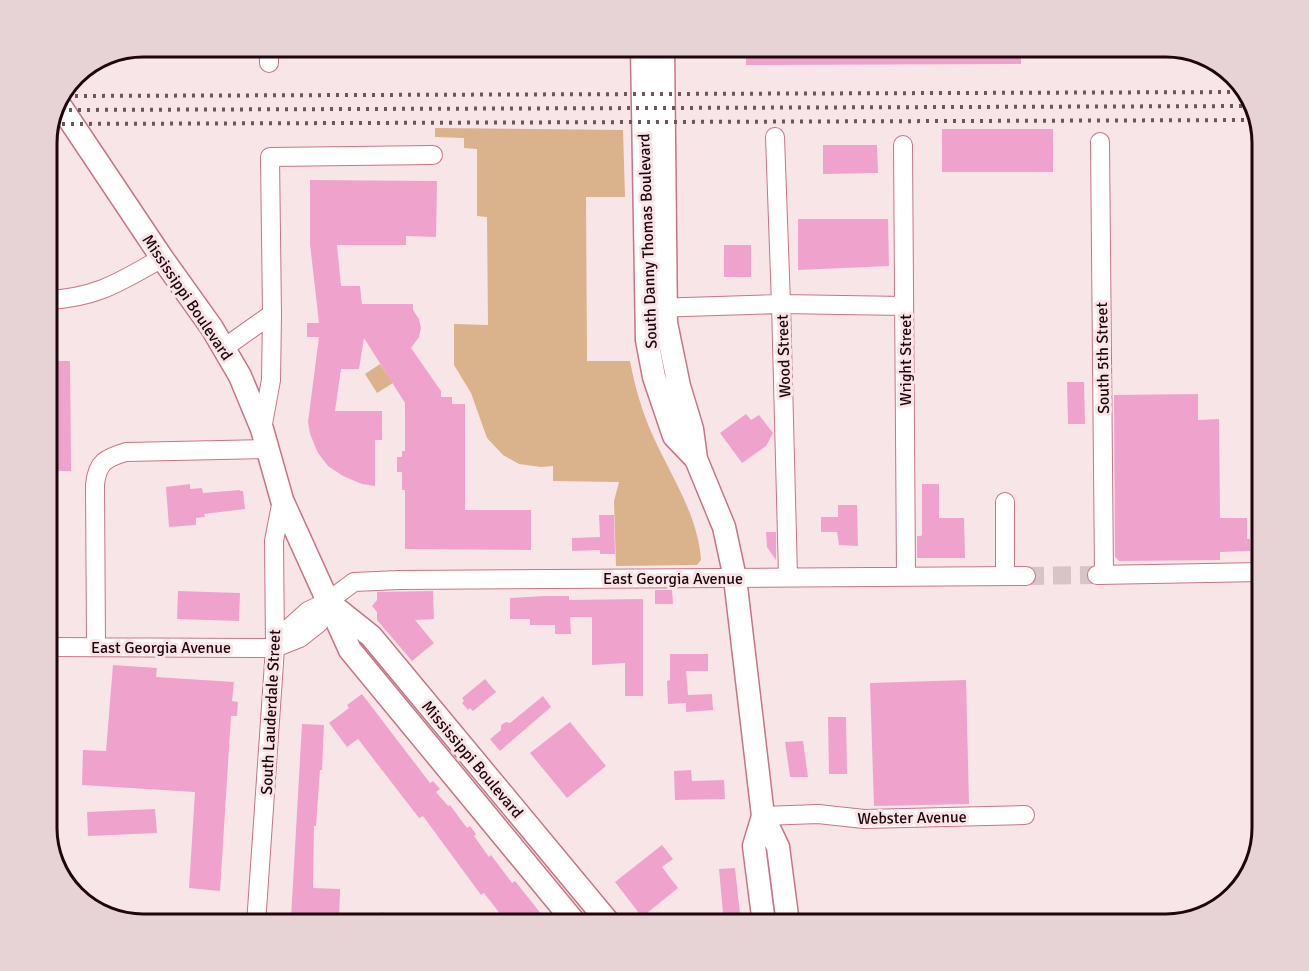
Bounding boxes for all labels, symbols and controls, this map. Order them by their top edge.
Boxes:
street label: South Danny Thomas Boulevard [634,133,662,349]
street label: Mississippi Boulevard [138,231,237,364]
street label: South 5th Street [1092,301,1114,414]
street label: Wood Street [773,314,795,398]
street label: Wright Street [896,314,916,406]
street label: East Georgia Avenue [603,569,743,589]
street label: South Lauderdale Street [257,629,285,795]
street label: East Georgia Avenue [91,638,231,658]
street label: Mississippi Boulevard [417,697,527,823]
street label: Webster Avenue [857,807,967,829]

